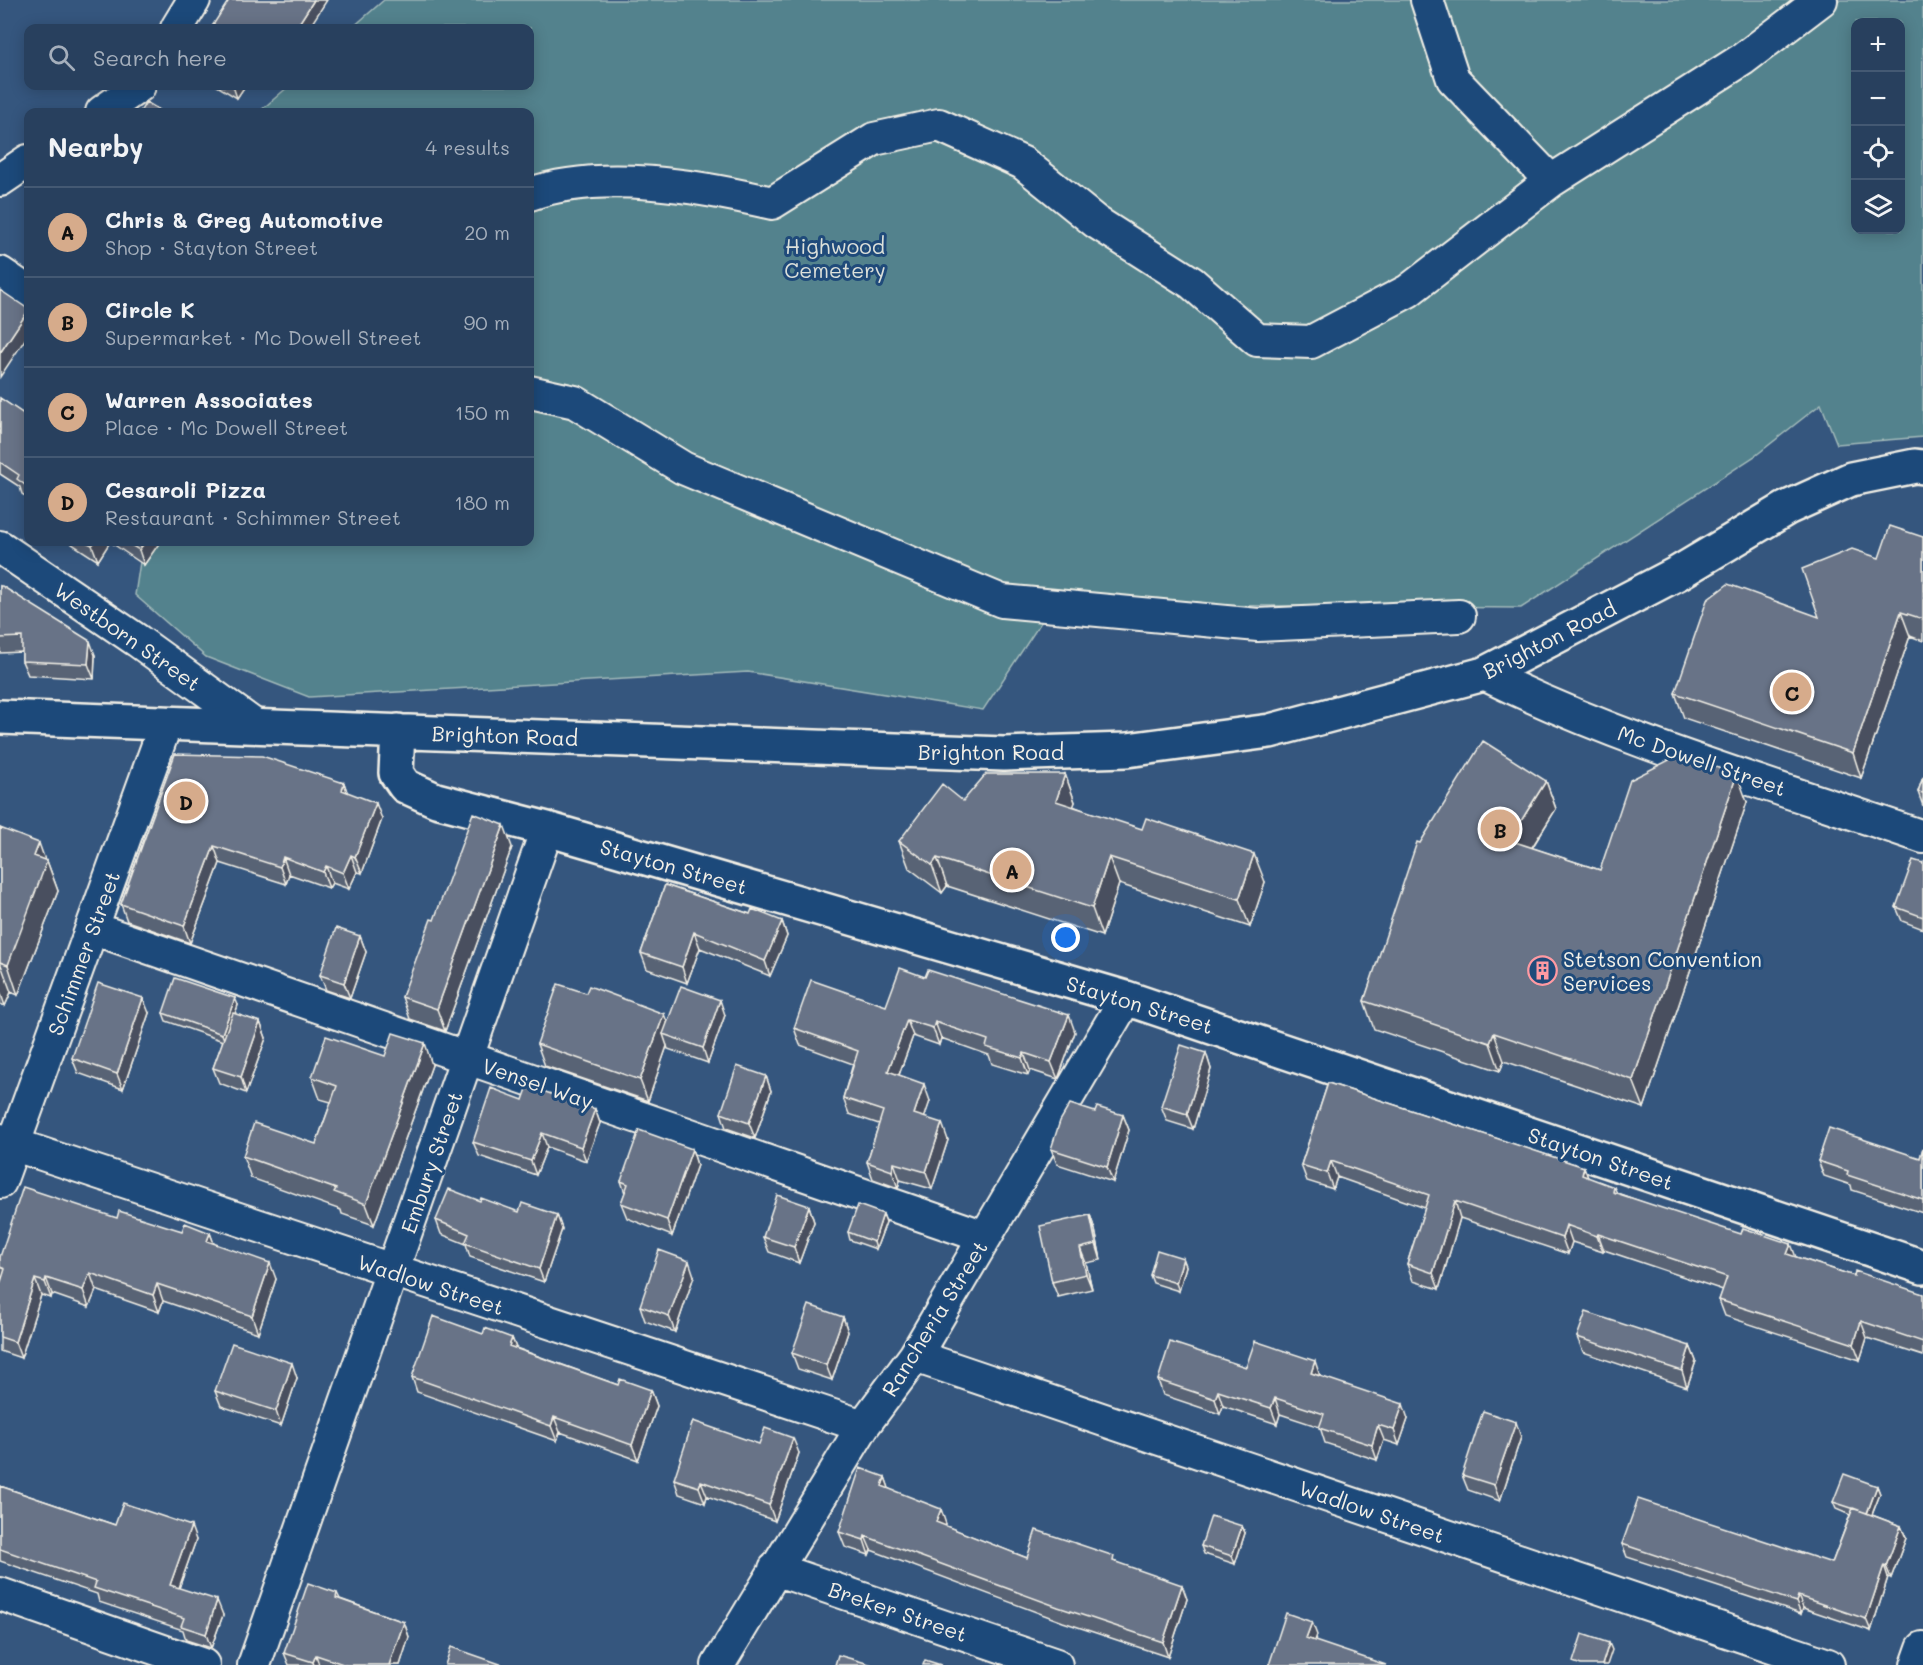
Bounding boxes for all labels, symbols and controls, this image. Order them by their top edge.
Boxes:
map controls [1851,18,1905,234]
button: + [1851,18,1905,72]
search box [24,24,534,90]
icon: search [45,41,78,74]
text: Search here [93,43,227,72]
button: − [1851,72,1905,126]
button: locate [1851,126,1905,180]
text: Nearby [48,130,143,164]
text: 4 results [425,134,510,160]
button: layers [1851,180,1905,234]
text: Chris & Greg Automotive [105,205,383,234]
text: A [61,219,74,245]
text: 20 m [464,219,510,245]
park label: Highwood Cemetery [784,232,886,283]
text: Shop · Stayton Street [105,234,318,260]
text: Circle K [105,295,195,324]
text: B [61,309,74,335]
text: 90 m [464,309,510,335]
text: Supermarket · Mc Dowell Street [105,324,421,350]
text: Warren Associates [105,385,313,414]
text: C [60,399,75,425]
text: 150 m [455,399,510,425]
text: Place · Mc Dowell Street [105,414,348,440]
text: Cesaroli Pizza [105,475,266,504]
text: D [60,489,75,515]
text: 180 m [454,489,510,515]
text: Restaurant · Schimmer Street [105,504,401,530]
street label: Westborn Street [50,575,206,697]
street label: Brighton Road [1478,594,1620,684]
pin: C [1772,670,1812,714]
street label: Brighton Road [431,719,579,751]
street label: Mc Dowell Street [1614,719,1790,801]
street label: Brighton Road [918,738,1064,765]
pin: D [166,778,206,824]
pin: B [1480,806,1520,852]
street label: Stayton Street [597,832,751,900]
pin: A [992,848,1032,892]
street label: Schimmer Street [41,867,125,1039]
your location [1051,923,1080,952]
place label: Stetson Convention Services [1563,945,1762,996]
building icon: Stetson Convention Services [1526,954,1558,986]
street label: Stayton Street [1063,969,1217,1039]
street label: Vensel Way [479,1051,597,1115]
street label: Embury Street [394,1087,468,1237]
street label: Stayton Street [1525,1120,1677,1196]
street label: Rancheria Street [875,1235,993,1401]
street label: Wadlow Street [354,1248,508,1320]
street label: Wadlow Street [1296,1473,1448,1549]
street label: Breker Street [825,1575,971,1647]

